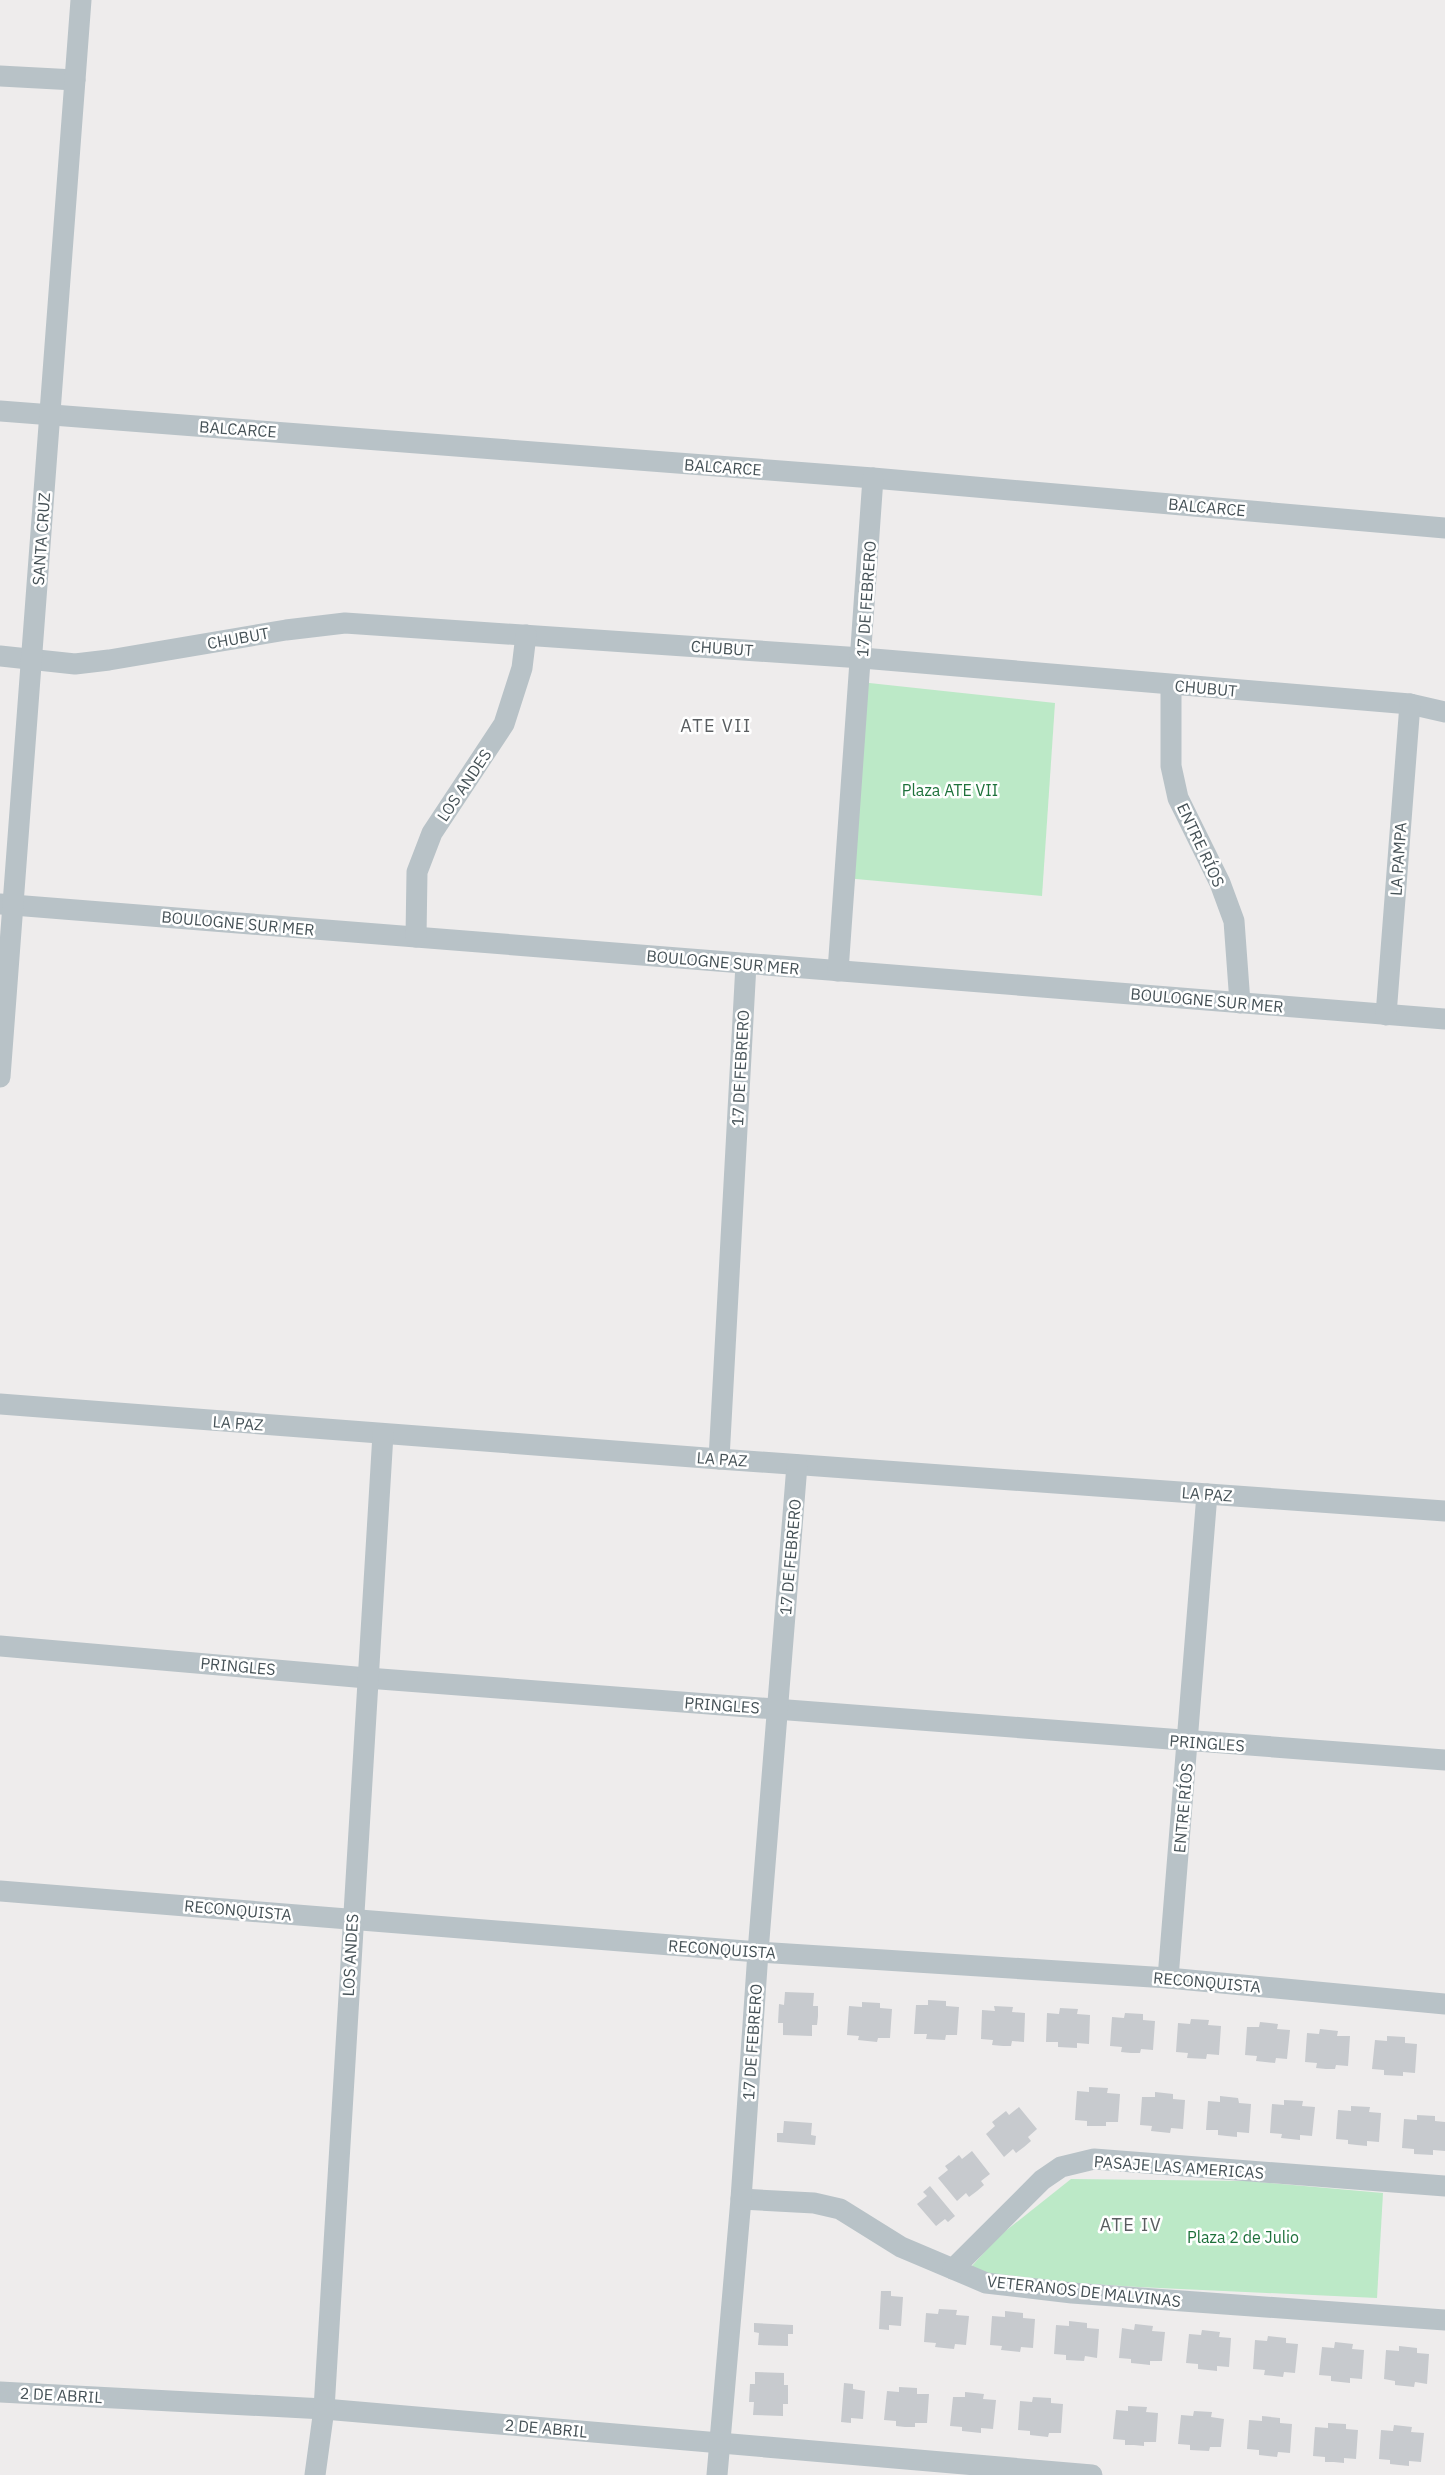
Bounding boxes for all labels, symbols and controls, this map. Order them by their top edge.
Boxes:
street label: BALCARCE [199,416,277,442]
street label: BALCARCE [684,454,762,480]
street label: SANTA CRUZ [28,492,54,586]
street label: BALCARCE [1167,494,1247,520]
street label: 17 DE FEBRERO [852,540,880,658]
street label: CHUBUT [205,623,271,653]
street label: CHUBUT [690,636,754,660]
street label: CHUBUT [1174,675,1238,701]
district label: ATE VII [680,714,752,737]
street label: LOS ANDES [433,745,495,825]
park label: Plaza ATE VII [902,780,998,800]
street label: ENTRE RÍOS [1173,799,1230,890]
street label: LA PAMPA [1385,821,1411,897]
street label: BOULOGNE SUR MER [161,906,315,940]
street label: BOULOGNE SUR MER [646,945,800,979]
street label: BOULOGNE SUR MER [1130,983,1284,1017]
street label: 17 DE FEBRERO [727,1009,753,1127]
street label: LA PAZ [212,1411,264,1435]
street label: LA PAZ [696,1447,748,1471]
street label: LA PAZ [1181,1482,1233,1506]
street label: 17 DE FEBRERO [775,1498,805,1616]
street label: PRINGLES [200,1653,276,1679]
street label: PRINGLES [684,1692,760,1718]
street label: PRINGLES [1169,1730,1245,1756]
street label: ENTRE RÍOS [1168,1762,1197,1854]
street label: RECONQUISTA [183,1895,293,1925]
street label: LOS ANDES [338,1913,362,1997]
street label: RECONQUISTA [667,1935,777,1963]
street label: RECONQUISTA [1152,1967,1262,1997]
street label: 17 DE FEBRERO [738,1983,766,2101]
street label: PASAJE LAS AMERICAS [1093,2151,1265,2183]
district label: ATE IV [1100,2213,1162,2236]
park label: Plaza 2 de Julio [1187,2227,1299,2247]
street label: VETERANOS DE MALVINAS [986,2271,1182,2311]
street label: 2 DE ABRIL [19,2383,103,2407]
street label: 2 DE ABRIL [504,2414,588,2442]

